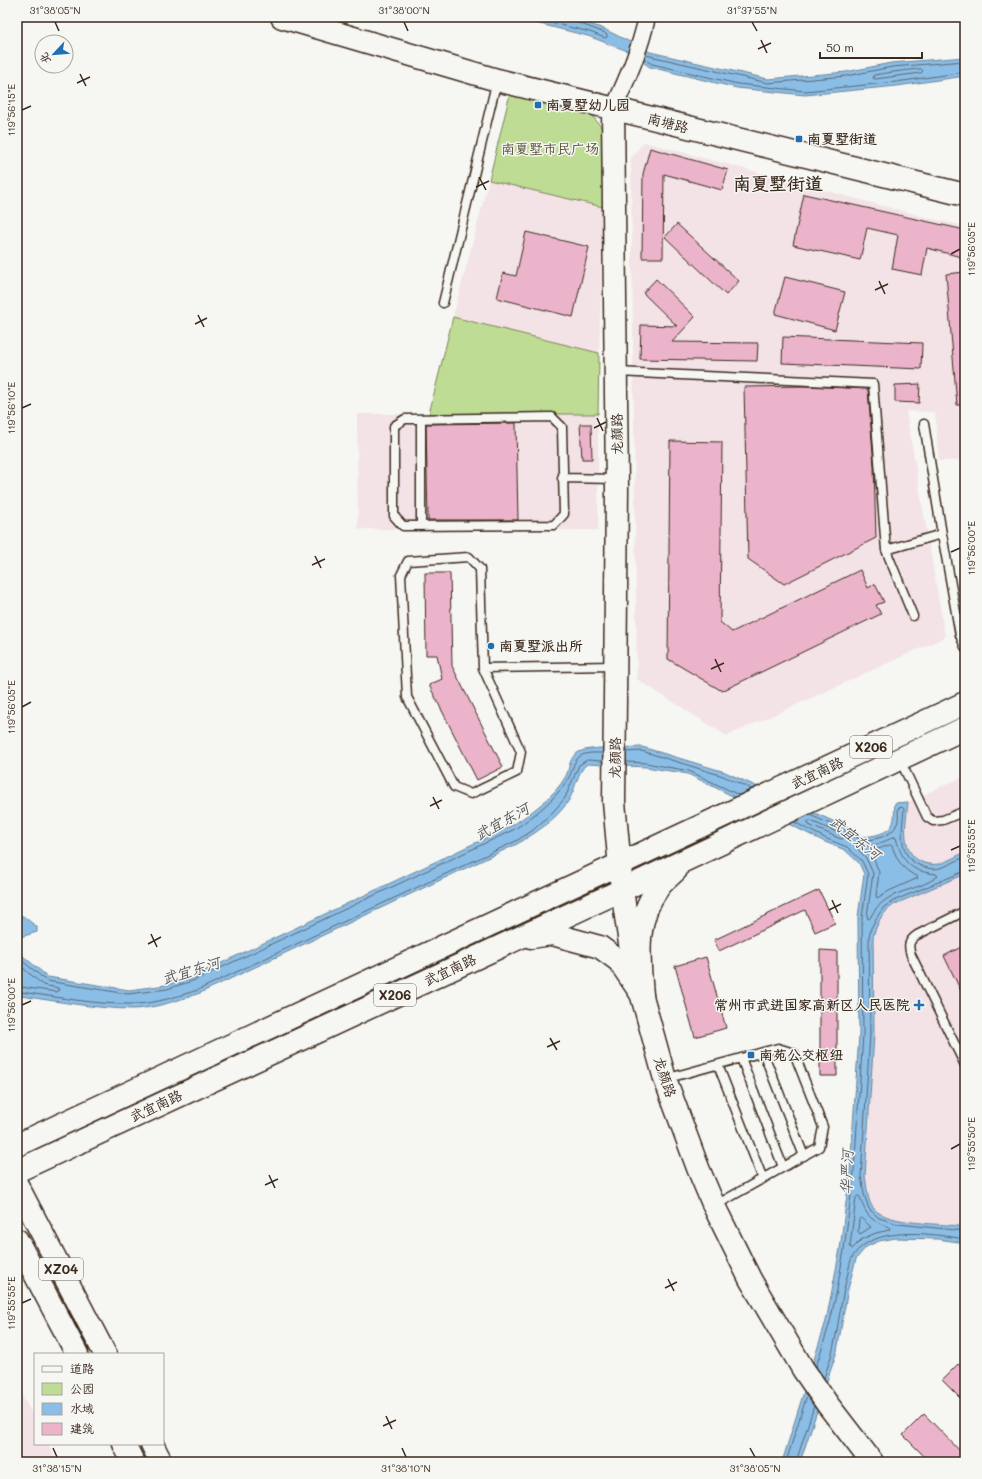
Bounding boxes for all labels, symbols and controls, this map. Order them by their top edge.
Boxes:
text: 31°38'05"N [29,3,81,17]
text: 31°38'00"N [378,3,430,17]
text: 31°37'55"N [727,3,777,17]
north arrow [34,34,74,74]
scale bar [820,34,922,60]
text: 50 m [826,39,854,55]
text: 北 [35,50,54,67]
text: 119°56'15"E [4,84,18,136]
place label: 南夏墅幼儿园 [546,95,630,114]
marker: 南夏墅幼儿园 [533,100,543,110]
street label: 南塘路 [645,108,691,137]
place label: 南夏墅街道 [807,129,877,148]
marker: 南夏墅街道 [794,134,804,144]
park label: 南夏墅市民广场 [501,139,599,158]
district label: 南夏墅街道 [733,171,823,195]
text: 119°56'05"E [964,222,978,276]
text: 119°56'10"E [4,381,18,434]
street label: 龙颜路 [607,413,626,455]
text: 119°56'00"E [964,521,978,575]
place label: 南夏墅派出所 [499,636,583,655]
marker: 南夏墅派出所 [486,641,496,651]
text: 119°56'05"E [4,680,18,734]
road number: X206 [850,736,892,758]
street label: 龙颜路 [605,737,624,779]
street label: 武宜南路 [787,752,846,793]
water label: 武宜东河 [470,796,535,844]
water label: 武宜东河 [826,811,888,866]
text: 119°55'55"E [964,819,978,873]
street label: 武宜南路 [420,949,479,990]
water label: 武宜东河 [159,951,225,988]
text: 119°56'00"E [4,978,18,1032]
road number: X206 [374,984,416,1006]
place label: 常州市武进国家高新区人民医院 [714,995,910,1014]
marker: 常州市武进国家高新区人民医院 [913,999,925,1011]
place label: 南苑公交枢纽 [759,1045,843,1064]
marker: 南苑公交枢纽 [746,1050,756,1060]
street label: 龙颜路 [650,1054,681,1100]
street label: 武宜南路 [126,1085,185,1126]
text: 119°55'50"E [964,1117,978,1171]
water label: 华严河 [835,1146,857,1195]
road number: XZ04 [39,1258,83,1280]
text: 119°55'55"E [4,1276,18,1330]
legend [34,1353,164,1445]
text: 道路 [70,1360,94,1376]
text: 公园 [70,1380,94,1396]
text: 水域 [70,1400,94,1416]
text: 建筑 [70,1420,94,1436]
text: 31°38'15"N [32,1461,82,1475]
text: 31°38'10"N [381,1461,431,1475]
text: 31°38'05"N [729,1461,781,1475]

